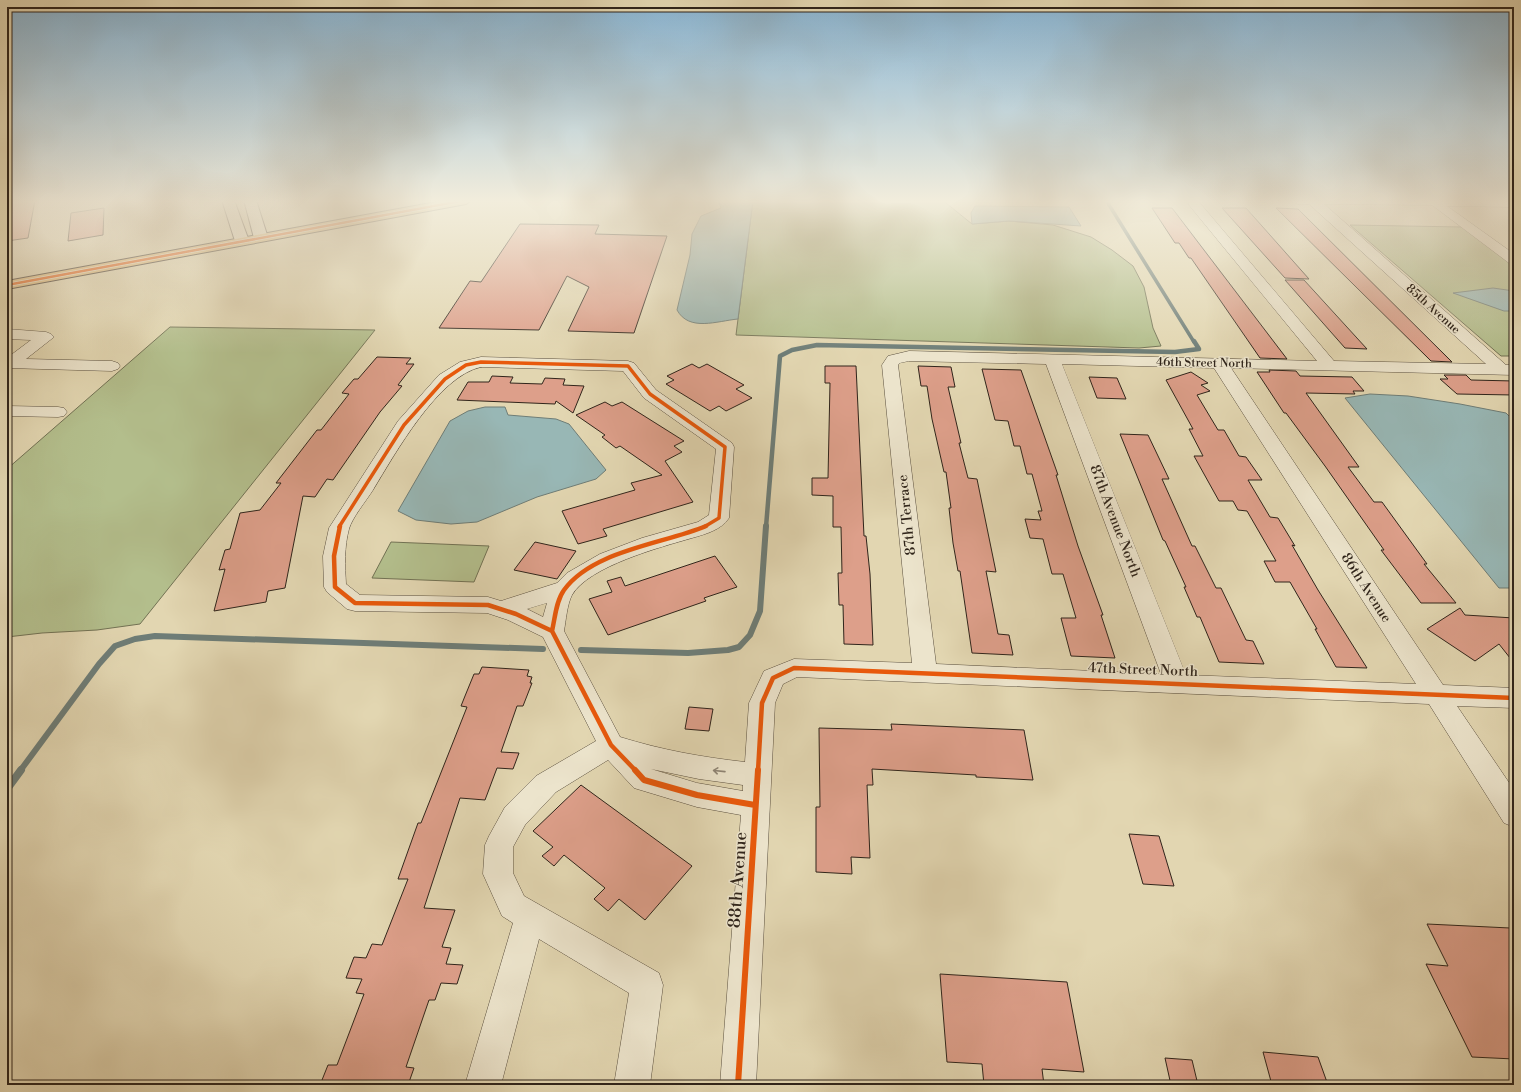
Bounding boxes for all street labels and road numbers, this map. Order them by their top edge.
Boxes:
street label: 85th Avenue [1403,281,1463,337]
street label: 46th Street North [1156,355,1252,371]
street label: 87th Avenue North [1085,462,1145,580]
street label: 87th Terrace [894,474,920,556]
street label: 86th Avenue [1337,550,1395,626]
street label: 47th Street North [1088,659,1199,681]
street label: 88th Avenue [724,831,752,929]

